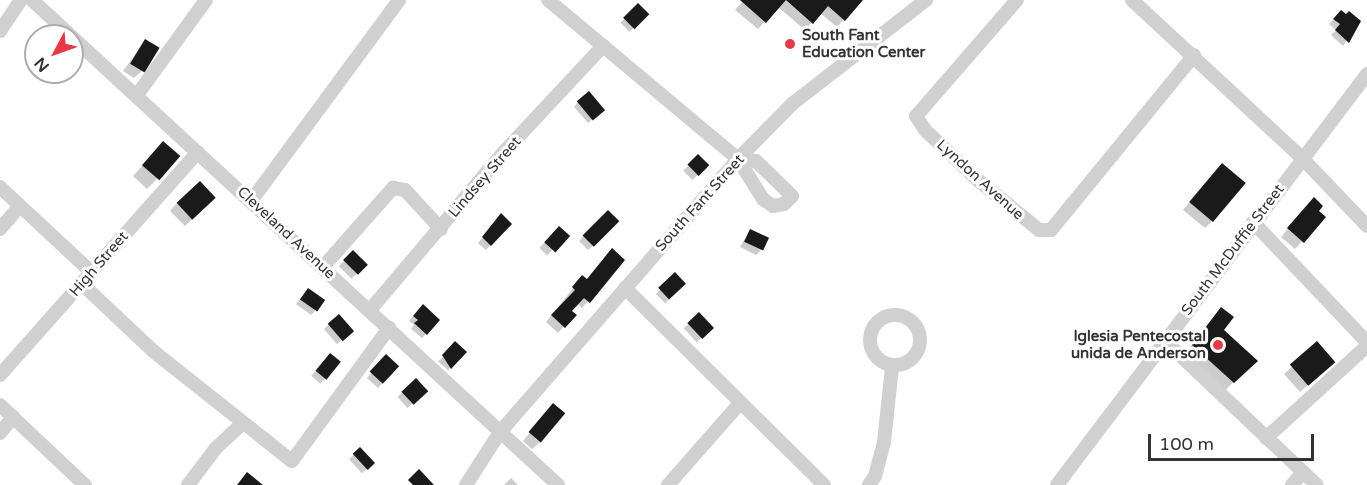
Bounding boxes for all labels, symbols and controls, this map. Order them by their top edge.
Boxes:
north arrow [24,24,84,84]
place label: South Fant Education Center [802,26,925,61]
marker: South Fant Education Center [783,37,797,51]
text: N [30,53,54,76]
street label: Lindsey Street [445,133,525,221]
street label: Lyndon Avenue [933,136,1027,224]
street label: South Fant Street [652,151,748,255]
street label: South McDuffie Street [1178,181,1288,319]
street label: Cleveland Avenue [233,183,339,283]
street label: High Street [66,228,132,300]
place label: Iglesia Pentecostal unida de Anderson [1071,327,1206,362]
marker: Iglesia Pentecostal unida de Anderson [1211,338,1225,352]
scale bar [1151,422,1318,460]
text: 100 m [1159,433,1214,455]

